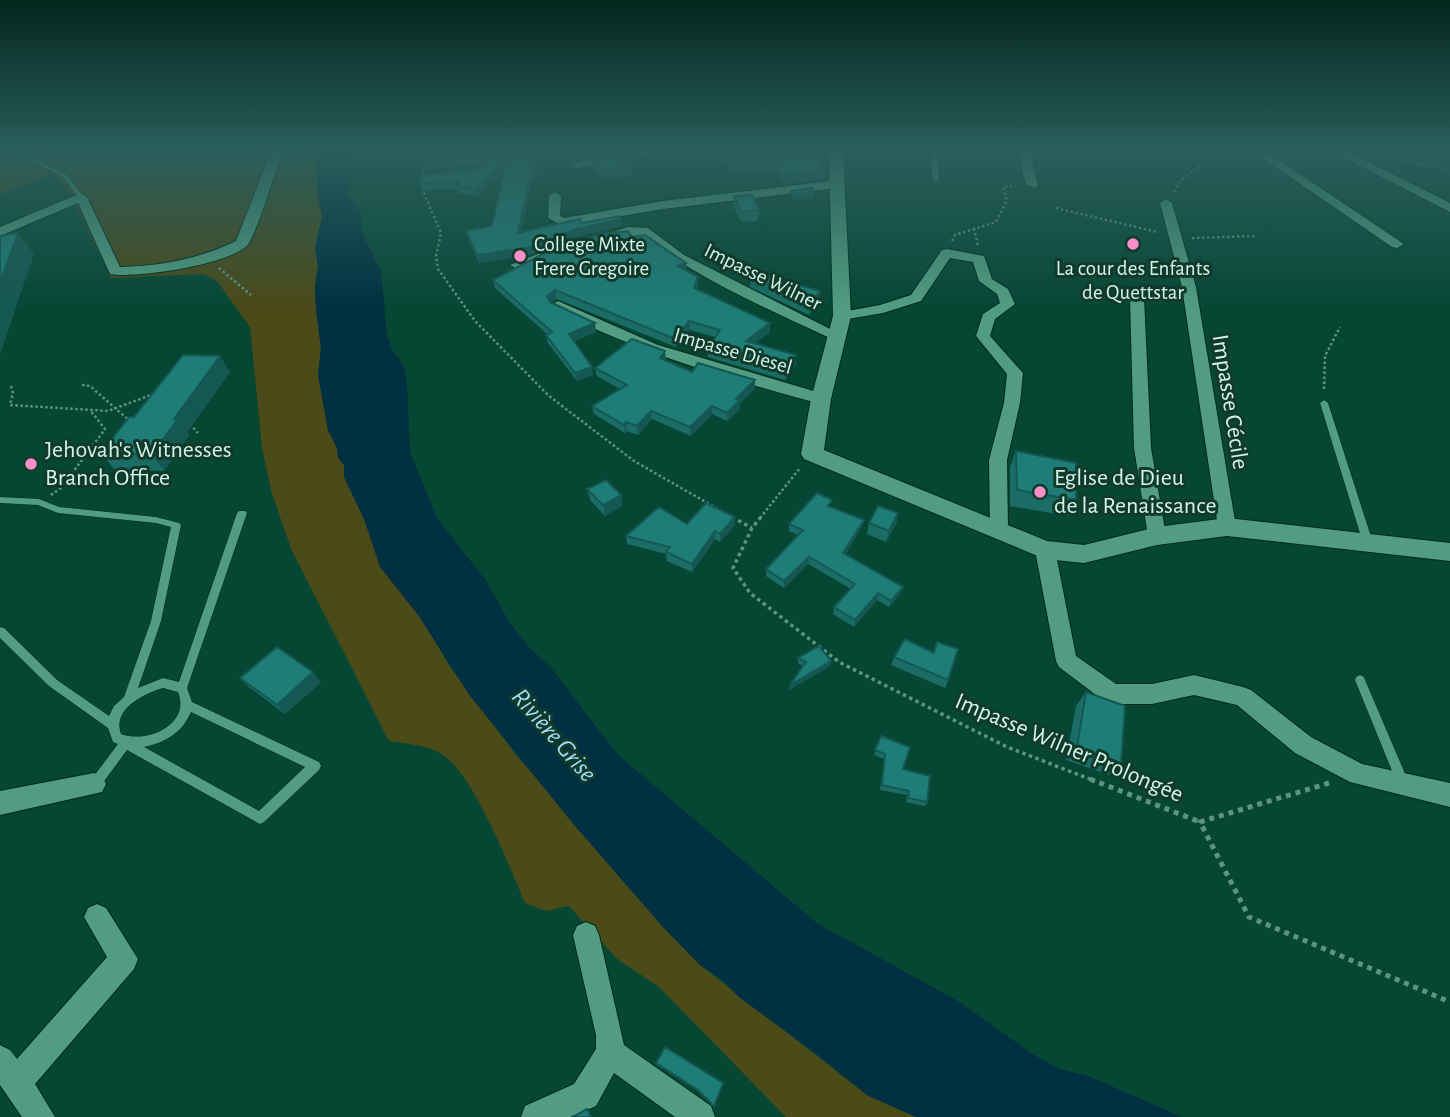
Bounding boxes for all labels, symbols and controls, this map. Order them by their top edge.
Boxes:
place label: College Mixte Frere Gregoire [534,234,649,279]
marker: La cour des Enfants de Quettstar [1125,236,1141,252]
street label: Impasse Wilner [701,240,825,315]
marker: College Mixte Frere Gregoire [512,248,528,264]
place label: La cour des Enfants de Quettstar [1056,258,1210,303]
street label: Impasse Diesel [671,324,795,378]
street label: Impasse Cécile [1207,333,1253,471]
place label: Jehovah's Witnesses Branch Office [45,438,232,490]
marker: Jehovah's Witnesses Branch Office [23,456,39,472]
place label: Eglise de Dieu de la Renaissance [1054,466,1217,518]
marker: Eglise de Dieu de la Renaissance [1032,484,1048,500]
water label: Rivière Grise [507,683,601,787]
street label: Impasse Wilner Prolongée [951,689,1187,807]

